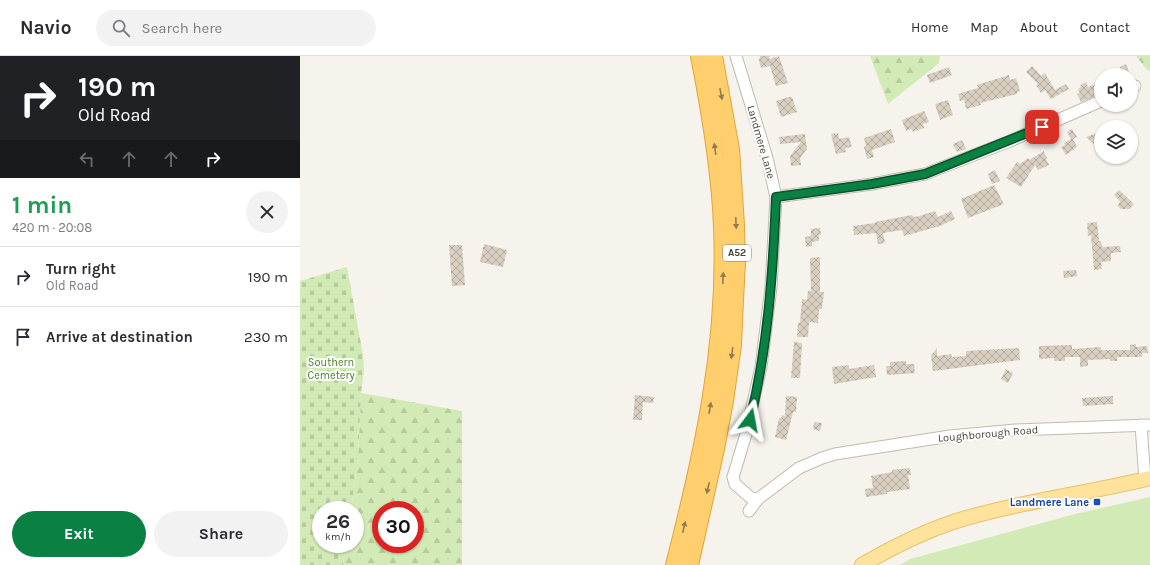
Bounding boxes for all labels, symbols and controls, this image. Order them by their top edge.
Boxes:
search box [96,10,376,46]
text: Navio [20,17,72,39]
icon: search [110,17,132,39]
text: Search here [142,19,222,37]
text: Home [911,19,948,36]
text: Map [970,19,998,36]
text: About [1020,19,1058,36]
text: Contact [1080,19,1130,36]
map controls [1094,68,1138,164]
button: sound [1094,68,1138,112]
text: 190 m [78,70,156,103]
icon: right [12,72,64,124]
one-way arrow [718,88,724,100]
text: Old Road [78,104,151,126]
street label: Landmere Lane [744,104,778,181]
pin [1025,110,1059,144]
icon: arrive [1031,116,1053,138]
button: layers [1094,120,1138,164]
one-way arrow [712,143,718,155]
icon: left [76,148,98,170]
icon: ahead [118,148,140,170]
icon: ahead [160,148,182,170]
icon: right [202,148,224,170]
text: 1 min [12,191,72,219]
button: close [246,191,288,233]
one-way arrow [732,217,739,229]
text: 420 m · 20:08 [12,220,92,235]
road number: A52 [723,245,751,261]
text: Turn right [46,260,116,278]
icon: right [12,266,34,288]
text: 190 m [248,268,288,286]
one-way arrow [719,272,726,285]
text: Old Road [46,278,99,293]
icon: arrive [12,326,34,348]
text: Arrive at destination [46,328,193,346]
text: 230 m [244,328,288,346]
one-way arrow [729,347,735,359]
park label: Southern Cemetery [307,356,355,382]
position arrow [729,399,771,441]
one-way arrow [707,402,713,414]
street label: Loughborough Road [937,423,1039,445]
one-way arrow [705,482,711,494]
place label: Landmere Lane [1010,496,1089,509]
marker: Landmere Lane [1092,497,1102,507]
speed limit sign: 30 [372,501,424,553]
text: 26 [326,510,350,533]
button: Exit [12,511,146,557]
button: Share [154,511,288,557]
one-way arrow [681,521,687,533]
text: km/h [325,531,351,543]

